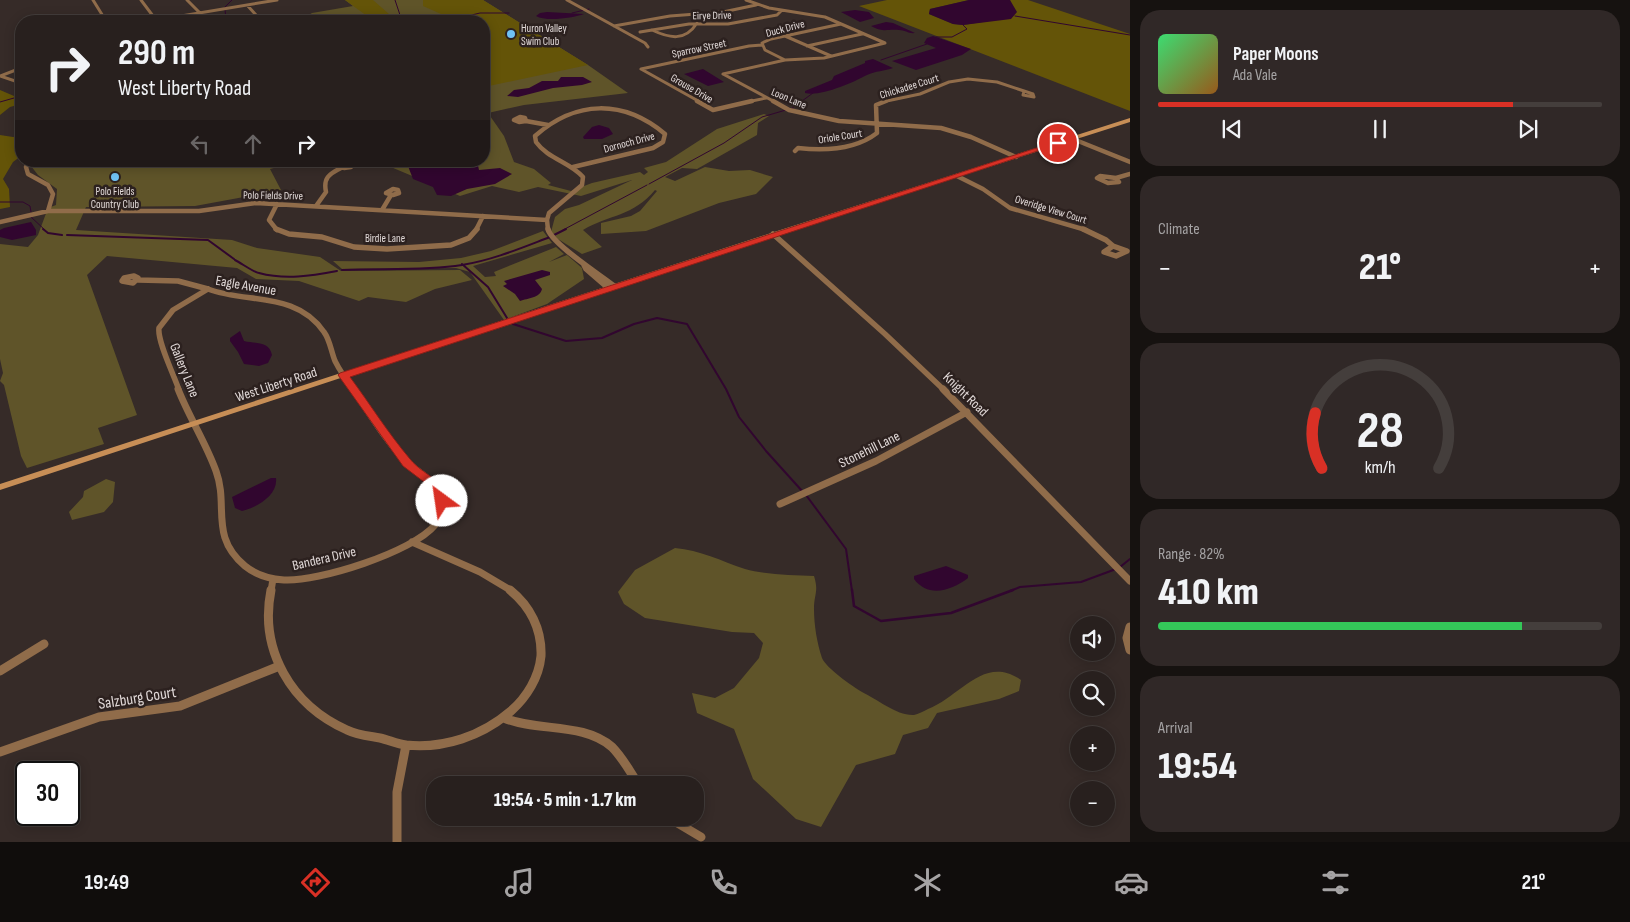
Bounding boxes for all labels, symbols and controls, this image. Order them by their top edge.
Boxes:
street label: Eirye Drive [692,9,732,22]
street label: Duck Drive [764,17,806,40]
place label: Huron Valley Swim Club [521,22,567,48]
marker: Huron Valley Swim Club [505,28,517,40]
text: 290 m [118,32,195,75]
icon: right [35,35,100,100]
street label: Sparrow Street [671,36,728,61]
text: Paper Moons [1233,43,1319,66]
text: Ada Vale [1233,66,1277,85]
street label: Grouse Drive [668,71,715,106]
street label: Chickadee Court [878,71,941,102]
text: West Liberty Road [118,75,251,102]
street label: Loon Lane [769,85,808,112]
icon: previous [1218,115,1246,143]
icon: pause [1366,115,1394,143]
icon: next [1514,115,1542,143]
pin [1037,122,1079,164]
street label: Oriole Court [817,126,864,146]
street label: Dornoch Drive [602,129,656,156]
icon: arrive [1044,129,1072,157]
icon: left [186,130,214,158]
icon: ahead [239,130,267,158]
icon: right [292,130,320,158]
marker: Polo Fields Country Club [109,171,121,183]
place label: Polo Fields Country Club [91,185,140,211]
street label: Polo Fields Drive [243,188,303,203]
street label: Overidge View Court [1013,192,1089,227]
text: Climate [1158,220,1200,239]
street label: Birdie Lane [365,232,405,245]
text: 21° [1359,245,1401,290]
text: − [1158,252,1172,285]
text: + [1588,252,1602,285]
street label: Eagle Avenue [214,272,278,299]
street label: Gallery Lane [166,341,203,400]
street label: West Liberty Road [233,363,319,406]
street label: Knight Road [939,369,992,420]
text: 28 [1356,400,1404,463]
street label: Stonehill Lane [836,427,903,472]
text: km/h [1365,457,1395,478]
position arrow [415,474,467,526]
street label: Bandera Drive [291,543,358,574]
text: Range · 82% [1158,545,1225,564]
text: 410 km [1158,570,1259,615]
map controls [1070,616,1115,826]
button: sound [1070,616,1115,661]
button: search [1070,671,1115,716]
street label: Salzburg Court [97,683,178,714]
text: Arrival [1158,719,1192,738]
button: + [1070,726,1115,771]
text: 19:54 [1158,744,1237,789]
speed limit sign: 30 [15,761,80,826]
button: − [1070,781,1115,826]
text: 19:54 · 5 min · 1.7 km [494,789,636,812]
icon: directions [298,865,333,900]
icon: music [502,865,537,900]
icon: phone [706,865,741,900]
icon: climate [910,865,945,900]
icon: car [1114,865,1149,900]
icon: filters [1318,865,1353,900]
text: 19:49 [84,869,129,896]
text: 21° [1522,869,1545,896]

